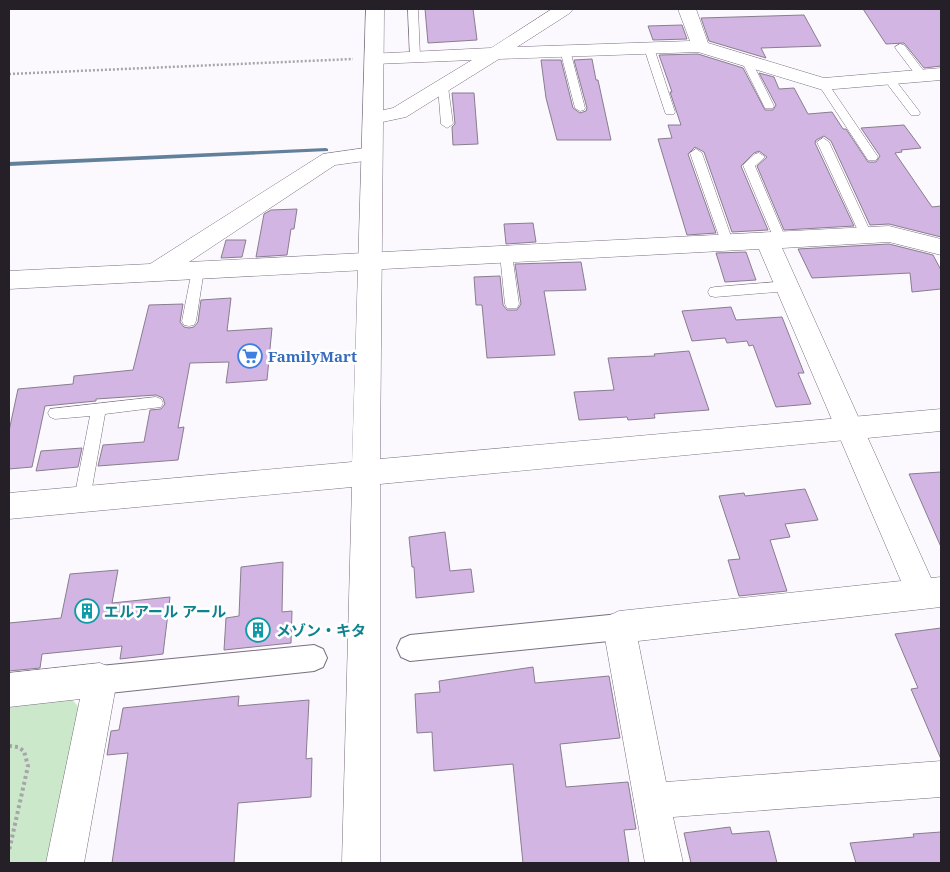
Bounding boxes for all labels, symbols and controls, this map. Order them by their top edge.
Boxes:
supermarket icon: FamilyMart [237,343,263,369]
place label: FamilyMart [268,346,357,366]
building icon: エルアール アール [74,598,100,624]
place label: エルアール アール [104,601,226,621]
building icon: メゾン・キタ [245,617,271,643]
place label: メゾン・キタ [276,620,366,640]

